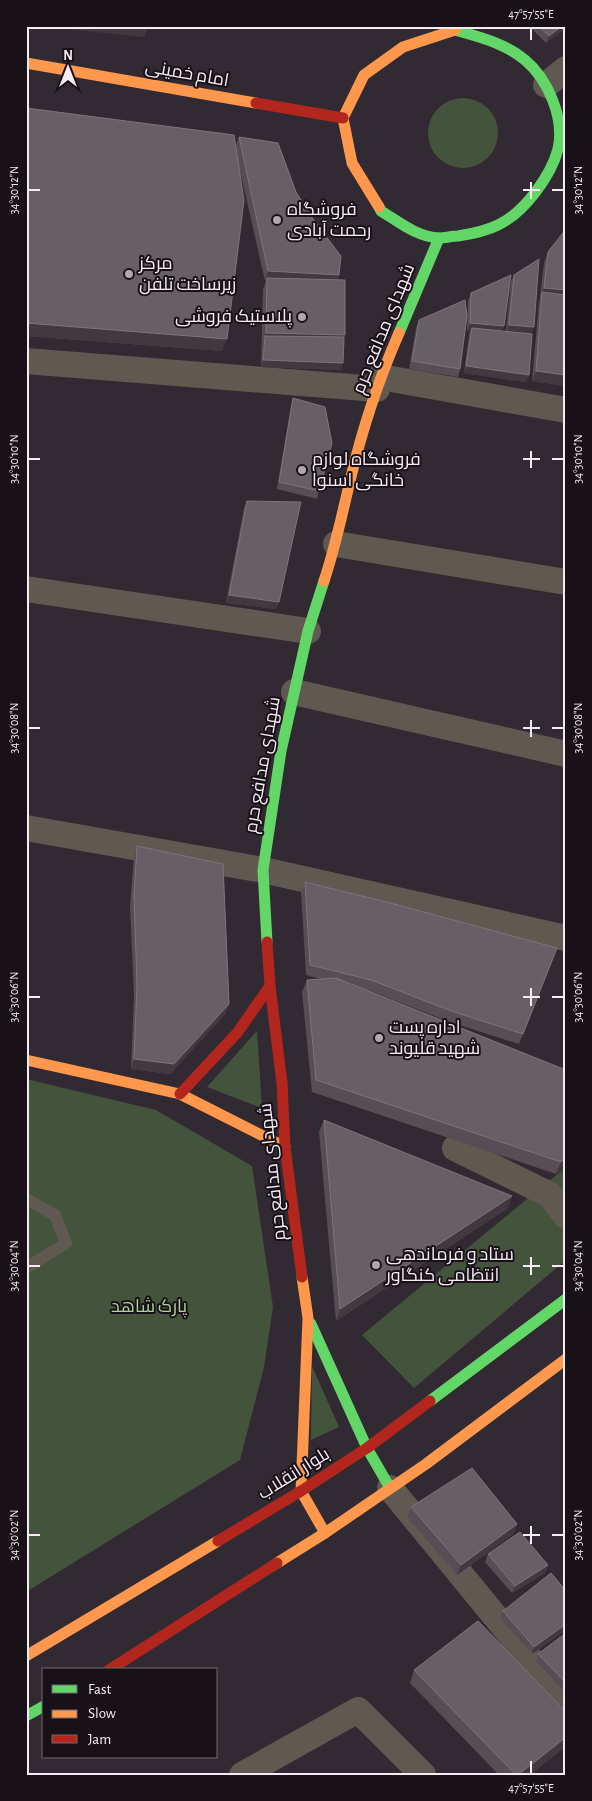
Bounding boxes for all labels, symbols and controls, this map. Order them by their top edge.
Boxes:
text: 47°57'55"E [508,8,554,20]
north arrow [42,42,92,92]
text: N [63,49,73,63]
street label: امام خمینی [143,58,230,92]
text: 34°30'12"N [8,166,20,214]
text: 34°30'12"N [572,166,584,214]
place label: فروشگاه رحمت آبادی [287,200,371,241]
marker: فروشگاه رحمت آبادی [271,214,283,226]
place label: مرکز زیرساخت تلفن [138,255,236,295]
street label: شهدای مدافع حرم [349,261,420,397]
marker: مرکز زیرساخت تلفن [123,268,135,280]
place label: پلاستیک فروشی [175,307,292,328]
marker: پلاستیک فروشی [296,311,308,323]
text: 34°30'10"N [8,434,20,484]
text: 34°30'10"N [572,434,584,484]
place label: فروشگاه لوازم خانگی اسنوا [312,450,421,491]
marker: فروشگاه لوازم خانگی اسنوا [296,464,308,476]
street label: شهدای مدافع حرم [241,695,286,835]
text: 34°30'08"N [8,702,20,754]
text: 34°30'08"N [572,702,584,754]
text: 34°30'06"N [8,971,20,1023]
text: 34°30'06"N [572,971,584,1023]
place label: اداره پست شهید قلیوند [389,1019,480,1059]
marker: اداره پست شهید قلیوند [373,1032,385,1044]
street label: شهدای مدافع حرم [256,1102,291,1242]
text: 34°30'04"N [8,1240,20,1292]
text: 34°30'04"N [572,1240,584,1292]
place label: ستاد و فرماندهی انتظامی کنگاور [385,1246,514,1286]
marker: ستاد و فرماندهی انتظامی کنگاور [370,1259,382,1271]
park label: پارک شاهد [111,1297,187,1318]
street label: بلوار انقلاب [255,1445,334,1504]
text: 34°30'02"N [8,1510,20,1560]
text: 34°30'02"N [572,1510,584,1560]
legend [42,1668,218,1758]
text: Fast [88,1682,112,1697]
text: Slow [88,1706,116,1721]
text: Jam [88,1732,111,1747]
text: 47°57'55"E [508,1782,554,1794]

